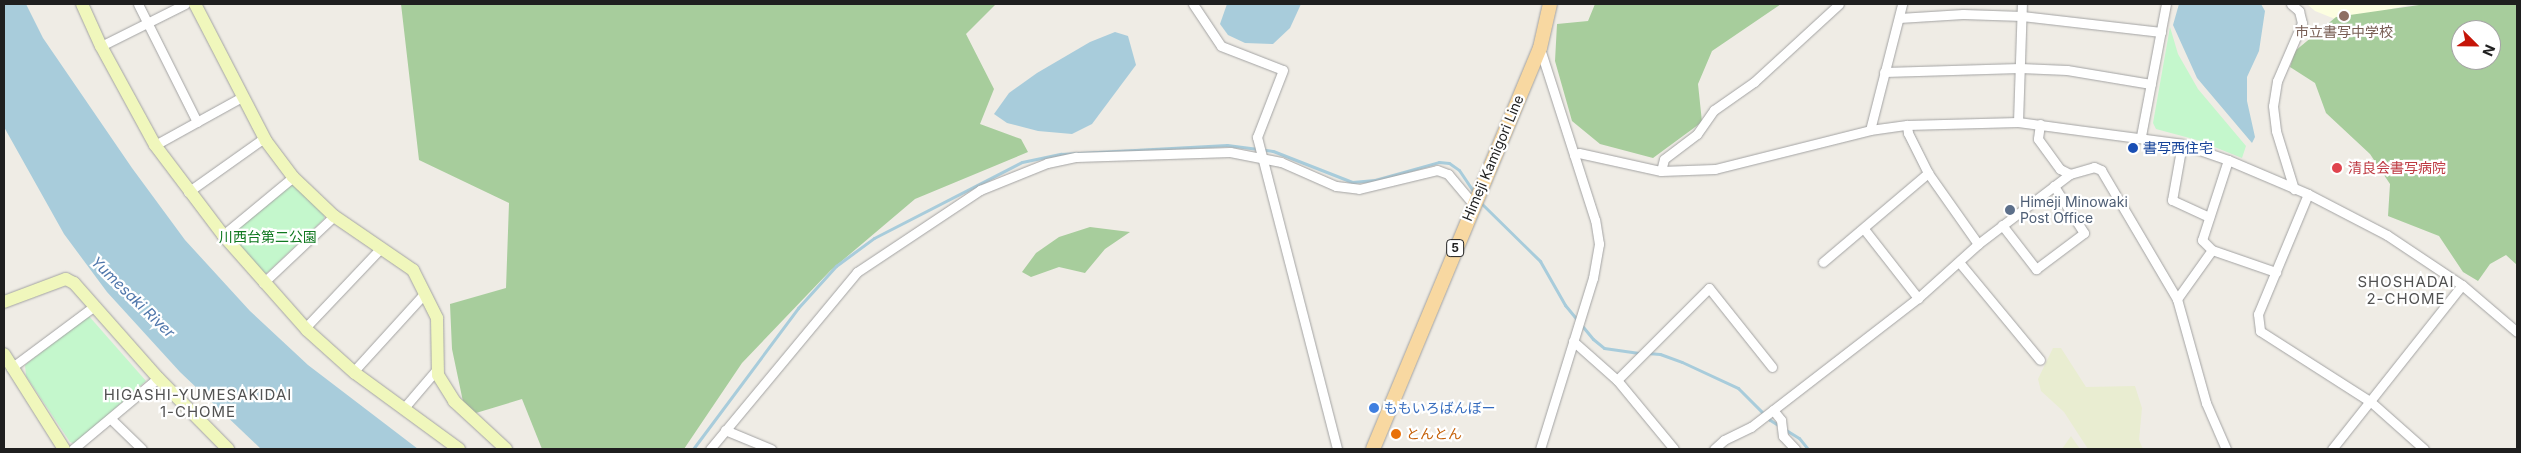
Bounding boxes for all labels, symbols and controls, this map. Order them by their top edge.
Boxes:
marker: 市立書写中学校 [2338,10,2350,22]
north arrow [2451,20,2501,70]
place label: 市立書写中学校 [2295,24,2393,40]
text: N [2479,42,2499,59]
street label: Himeji Kamigori Line [1459,92,1527,224]
place label: 書写西住宅 [2143,140,2213,156]
marker: 書写西住宅 [2127,142,2139,154]
place label: 清良会書写病院 [2348,160,2446,176]
marker: 清良会書写病院 [2330,161,2344,175]
place label: Himeji Minowaki Post Office [2020,194,2128,226]
marker: Himeji Minowaki Post Office [2004,204,2016,216]
park label: 川西台第二公園 [219,229,317,245]
road number: 5 [1445,238,1465,258]
water label: Yumesaki River [87,253,179,341]
district label: SHOSHADAI 2-CHOME [2356,272,2456,307]
district label: HIGASHI-YUMESAKIDAI 1-CHOME [101,385,295,420]
place label: ももいろばんぼー [1384,400,1496,416]
marker: ももいろばんぼー [1368,402,1380,414]
place label: とんとん [1406,426,1462,442]
marker: とんとん [1390,428,1402,440]

